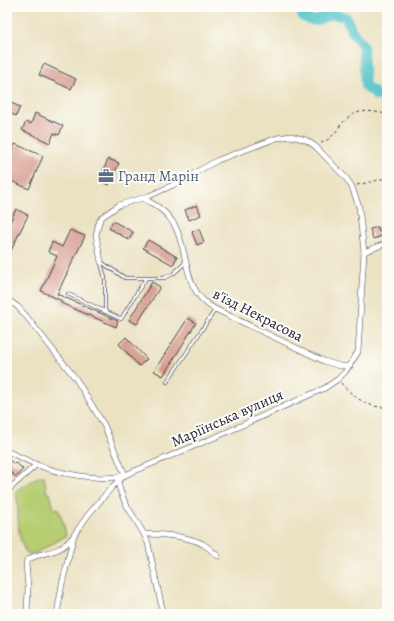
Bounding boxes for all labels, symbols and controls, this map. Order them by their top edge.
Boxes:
place label: Гранд Марін [118,166,199,186]
office icon: Гранд Марін [97,167,115,185]
street label: в'їзд Некрасова [209,284,307,346]
street label: Маріїнська вулиця [168,384,286,452]

